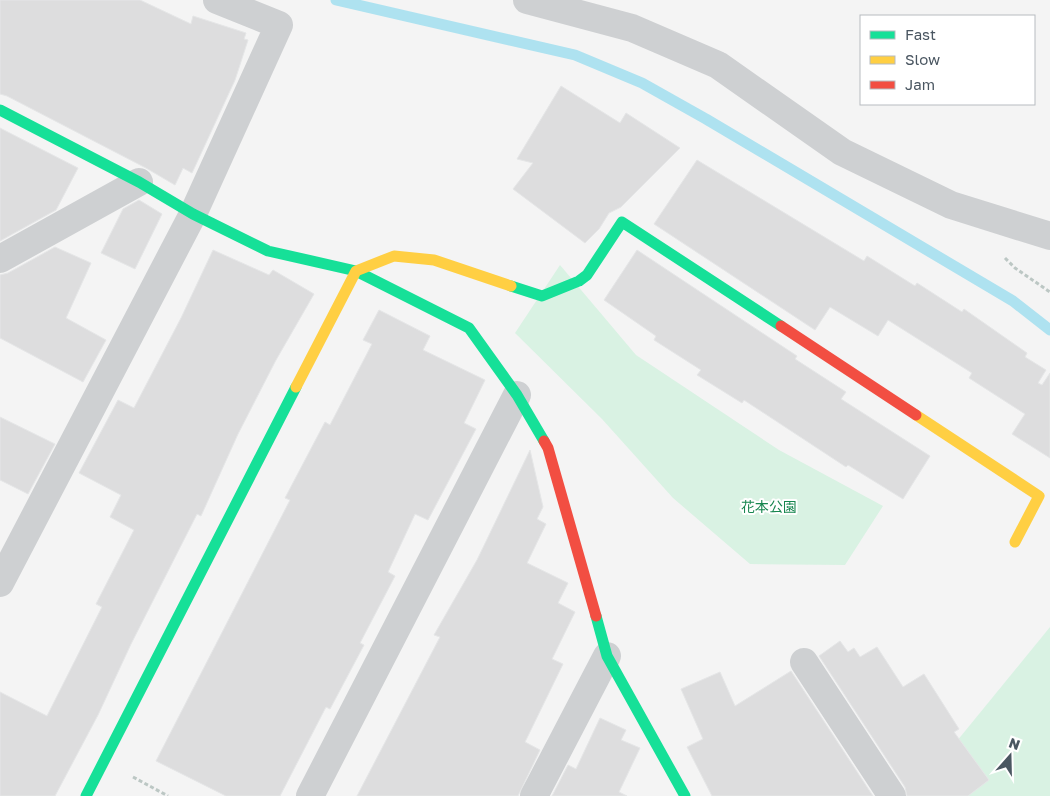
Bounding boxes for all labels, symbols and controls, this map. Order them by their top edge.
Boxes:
legend [860,15,1035,105]
text: Fast [905,25,936,43]
text: Slow [905,50,940,68]
text: Jam [905,75,935,93]
park label: 花本公園 [741,498,797,515]
north arrow [985,731,1035,781]
text: N [1007,734,1023,753]

